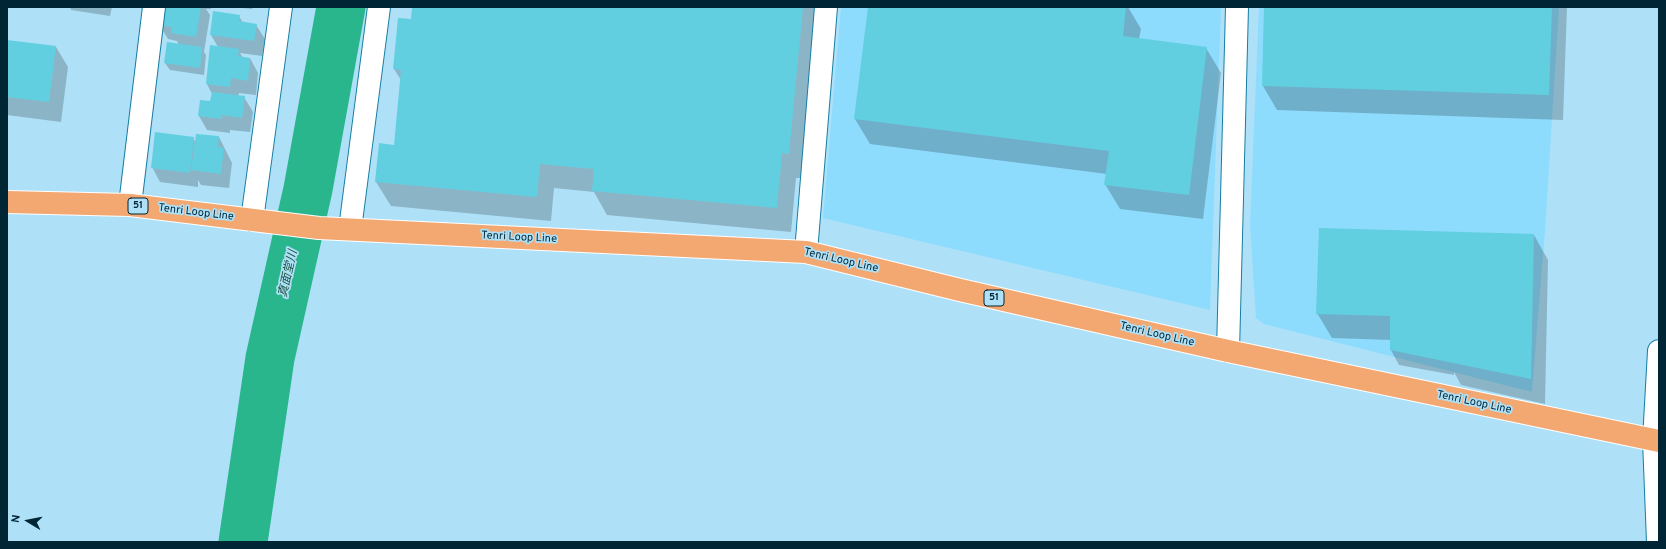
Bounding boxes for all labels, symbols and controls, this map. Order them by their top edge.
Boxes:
road number: 51 [128,198,148,214]
street label: Tenri Loop Line [158,202,234,224]
street label: Tenri Loop Line [481,229,557,247]
street label: Tenri Loop Line [803,246,879,276]
water label: 真面堂川 [277,249,301,299]
road number: 51 [984,290,1004,306]
street label: Tenri Loop Line [1119,320,1195,350]
street label: Tenri Loop Line [1435,389,1513,417]
north arrow [8,501,48,541]
text: N [9,514,24,524]

